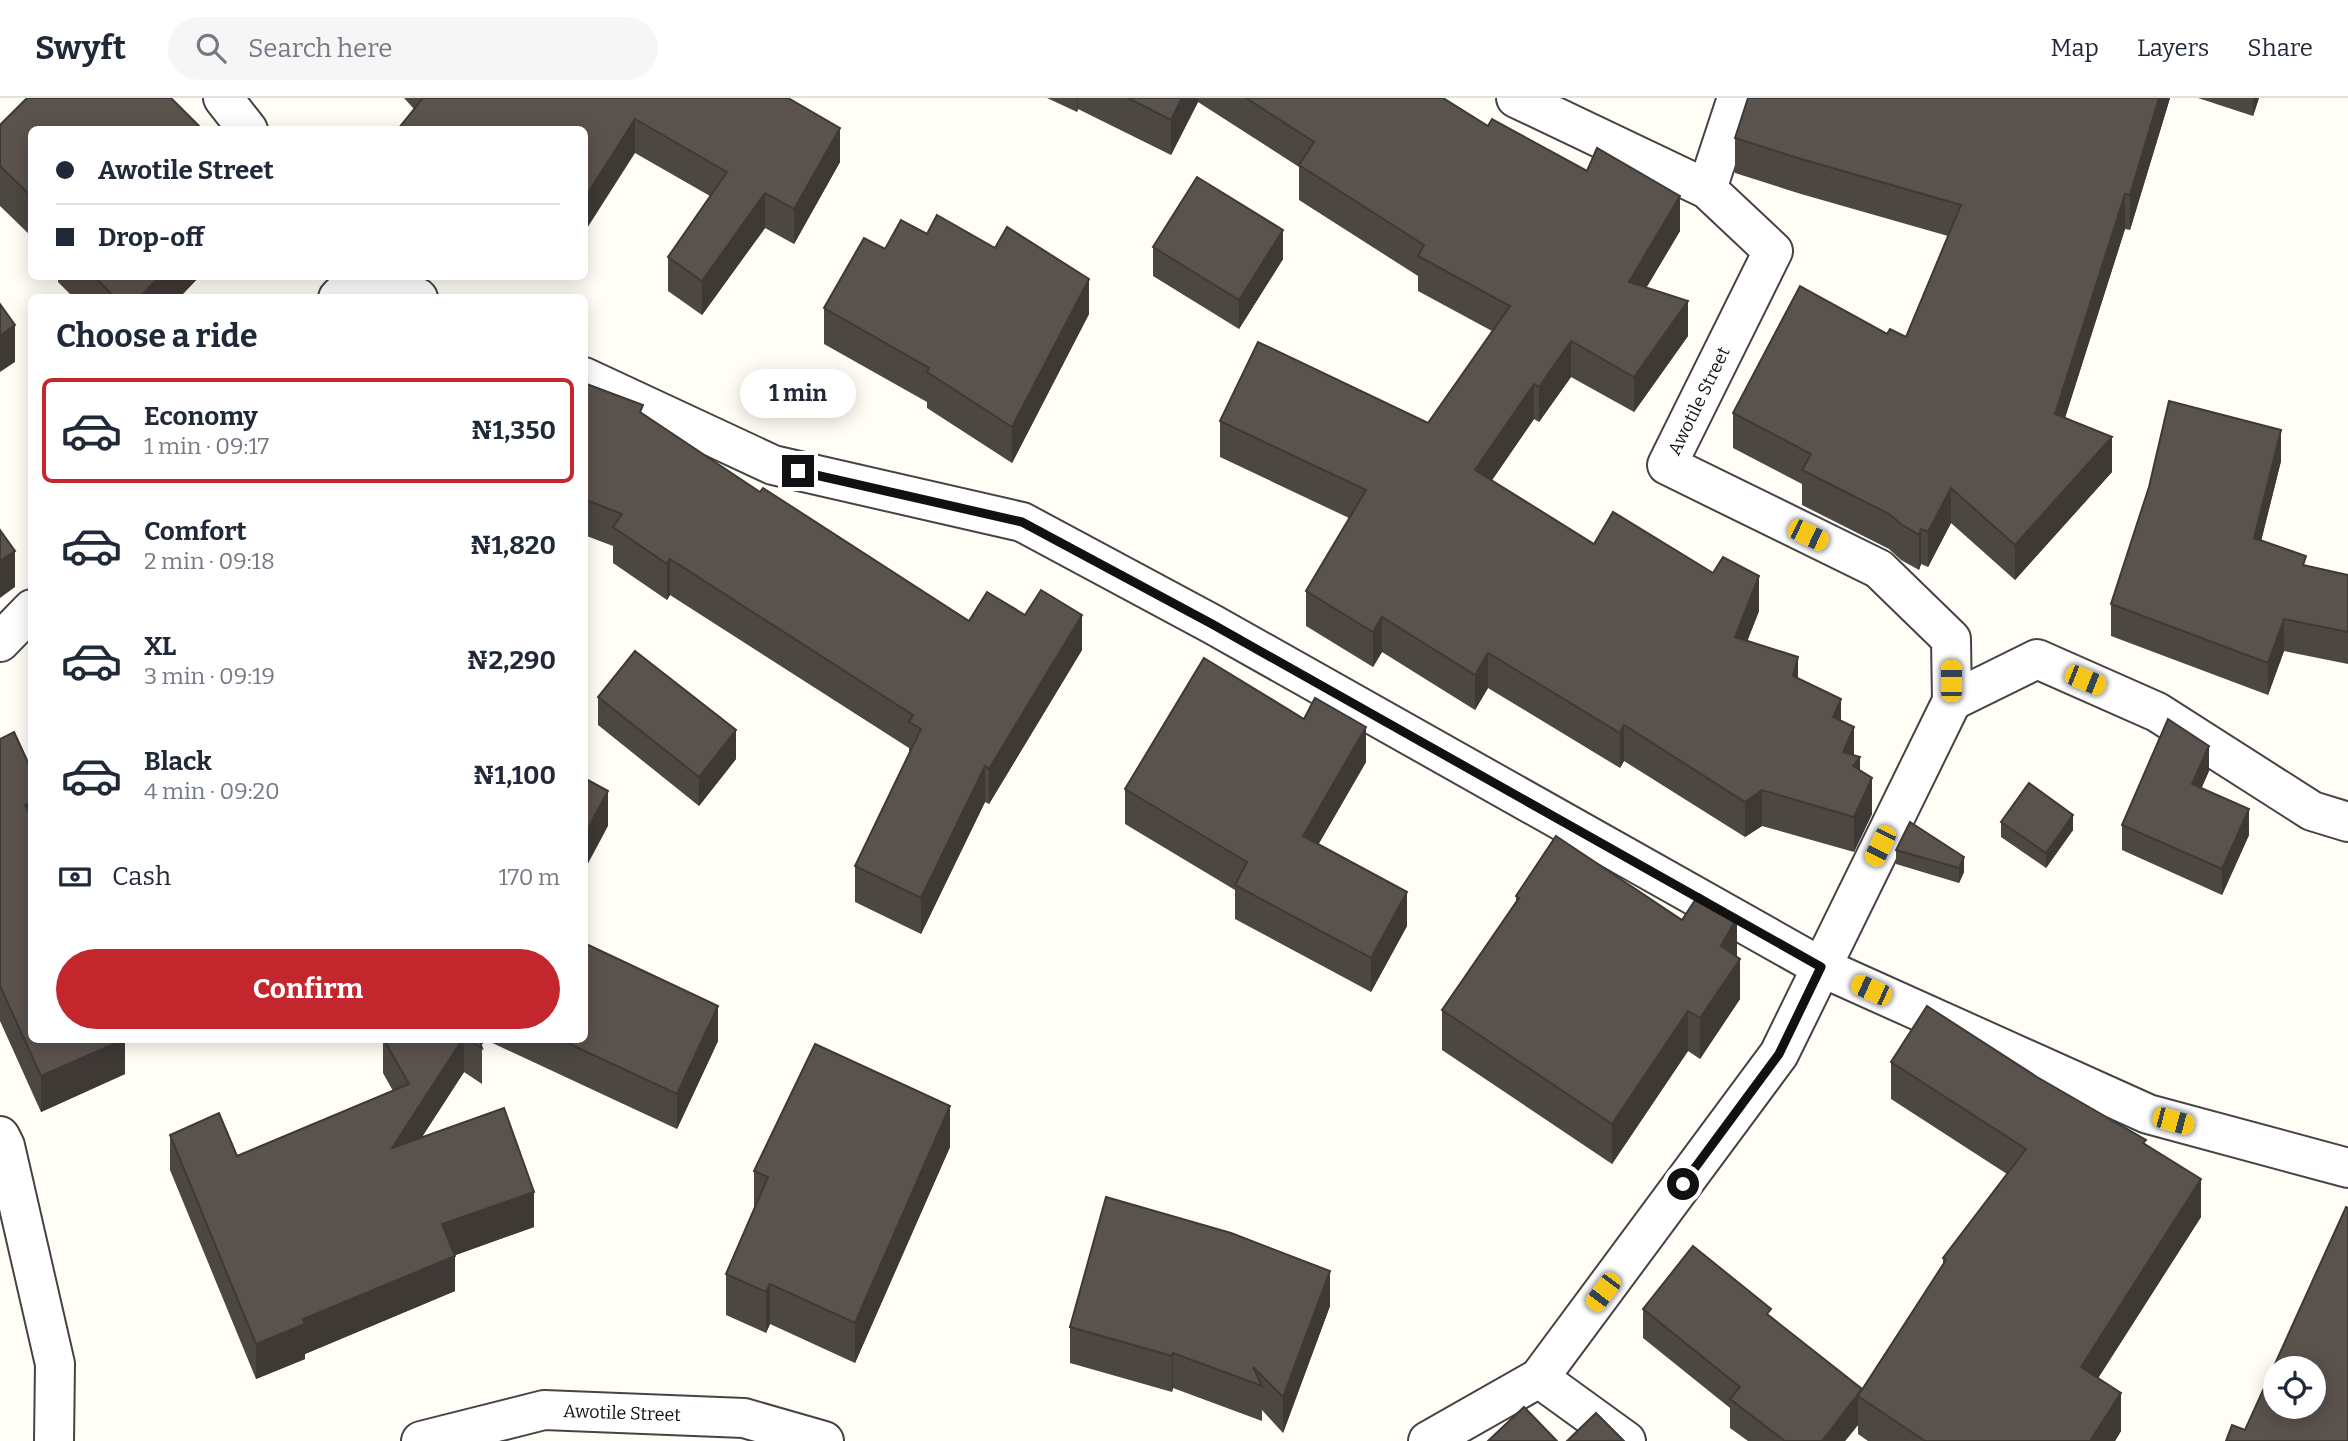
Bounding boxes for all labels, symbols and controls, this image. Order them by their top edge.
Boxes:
search box [168,17,658,80]
text: Swyft [35,28,126,68]
icon: search [192,29,230,67]
text: Search here [248,33,392,64]
text: Map [2051,34,2099,62]
text: Layers [2137,34,2209,62]
text: Share [2247,34,2313,62]
text: Awotile Street [98,155,274,186]
text: Drop-off [98,222,204,253]
text: Choose a ride [56,317,257,355]
street label: Awotile Street [1663,343,1735,459]
callout: 1 min [740,370,856,418]
text: 1 min [769,379,827,407]
icon: car [60,399,123,462]
text: Economy [144,401,258,432]
text: ₦1,350 [471,415,556,446]
text: 1 min · 09:17 [144,432,269,460]
route end [782,455,814,487]
icon: car [60,514,123,577]
text: Comfort [144,516,247,547]
car [1785,516,1832,554]
text: ₦1,820 [470,530,556,561]
text: 2 min · 09:18 [144,547,275,575]
icon: car [60,629,123,692]
text: XL [144,631,176,662]
text: ₦2,290 [467,645,556,676]
car [1941,660,1962,702]
text: 3 min · 09:19 [144,662,275,690]
car [2062,662,2109,698]
icon: car [60,744,123,807]
text: Black [144,746,212,777]
text: ₦1,100 [473,760,556,791]
text: 4 min · 09:20 [144,777,280,805]
car [1862,823,1899,869]
icon: cash [56,858,94,896]
text: Cash [112,861,171,892]
text: 170 m [498,863,560,891]
button: Confirm [56,949,560,1029]
car [1848,972,1895,1008]
car [2150,1105,2197,1137]
route start [1667,1168,1699,1200]
car [1582,1269,1625,1315]
map controls [2263,1356,2326,1419]
button: locate [2263,1356,2326,1419]
street label: Awotile Street [563,1400,682,1426]

